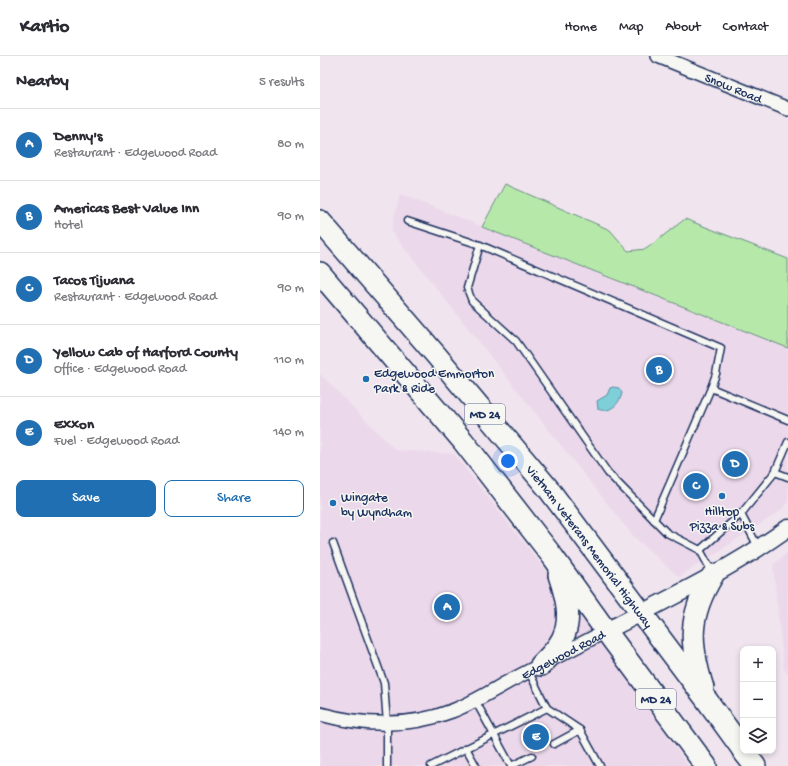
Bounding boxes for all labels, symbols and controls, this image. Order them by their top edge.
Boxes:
text: Kartio [20,16,69,39]
text: Home [565,19,597,36]
text: Map [619,19,643,36]
text: About [665,19,701,36]
text: Contact [723,19,768,36]
street label: Snow Road [702,71,765,108]
text: Nearby [16,72,69,92]
text: 5 results [259,75,304,90]
text: Denny's [54,128,103,146]
text: A [25,137,33,152]
text: 80 m [277,137,304,152]
text: Restaurant · Edgewood Road [54,146,217,161]
text: Americas Best Value Inn [54,200,199,218]
text: B [26,209,32,224]
text: 90 m [278,209,304,224]
text: Hotel [54,218,83,233]
text: Tacos Tijuana [54,272,134,290]
text: C [25,281,33,296]
text: 90 m [278,281,304,296]
text: Restaurant · Edgewood Road [54,290,217,305]
text: Yellow Cab of Harford County [54,344,238,362]
text: D [25,353,33,368]
text: 110 m [274,353,304,368]
pin: B [646,355,672,385]
text: Office · Edgewood Road [54,362,186,377]
place label: Edgewood Emmorton Park & Ride [373,367,495,397]
marker: Edgewood Emmorton Park & Ride [361,374,371,384]
road number: MD 24 [465,404,505,424]
text: Exxon [54,416,94,434]
text: E [25,425,33,440]
text: 140 m [273,425,304,440]
text: Fuel · Edgewood Road [54,434,179,449]
pin: D [722,449,748,479]
your location [498,451,518,471]
street label: Vietnam Veterans Memorial Highway [521,462,655,632]
pin: C [683,471,709,501]
button: Save [16,480,156,517]
button: Share [164,480,304,517]
place label: Wingate by Wyndham [341,491,412,521]
marker: Hilltop Pizza & Subs [717,491,727,501]
marker: Wingate by Wyndham [328,498,338,508]
place label: Hilltop Pizza & Subs [689,505,756,535]
pin: A [434,592,460,622]
street label: Edgewood Road [519,627,609,684]
map controls [740,646,776,754]
button: + [740,646,776,682]
button: − [740,682,776,718]
road number: MD 24 [636,689,676,709]
button: layers [740,718,776,754]
pin: E [523,722,549,752]

